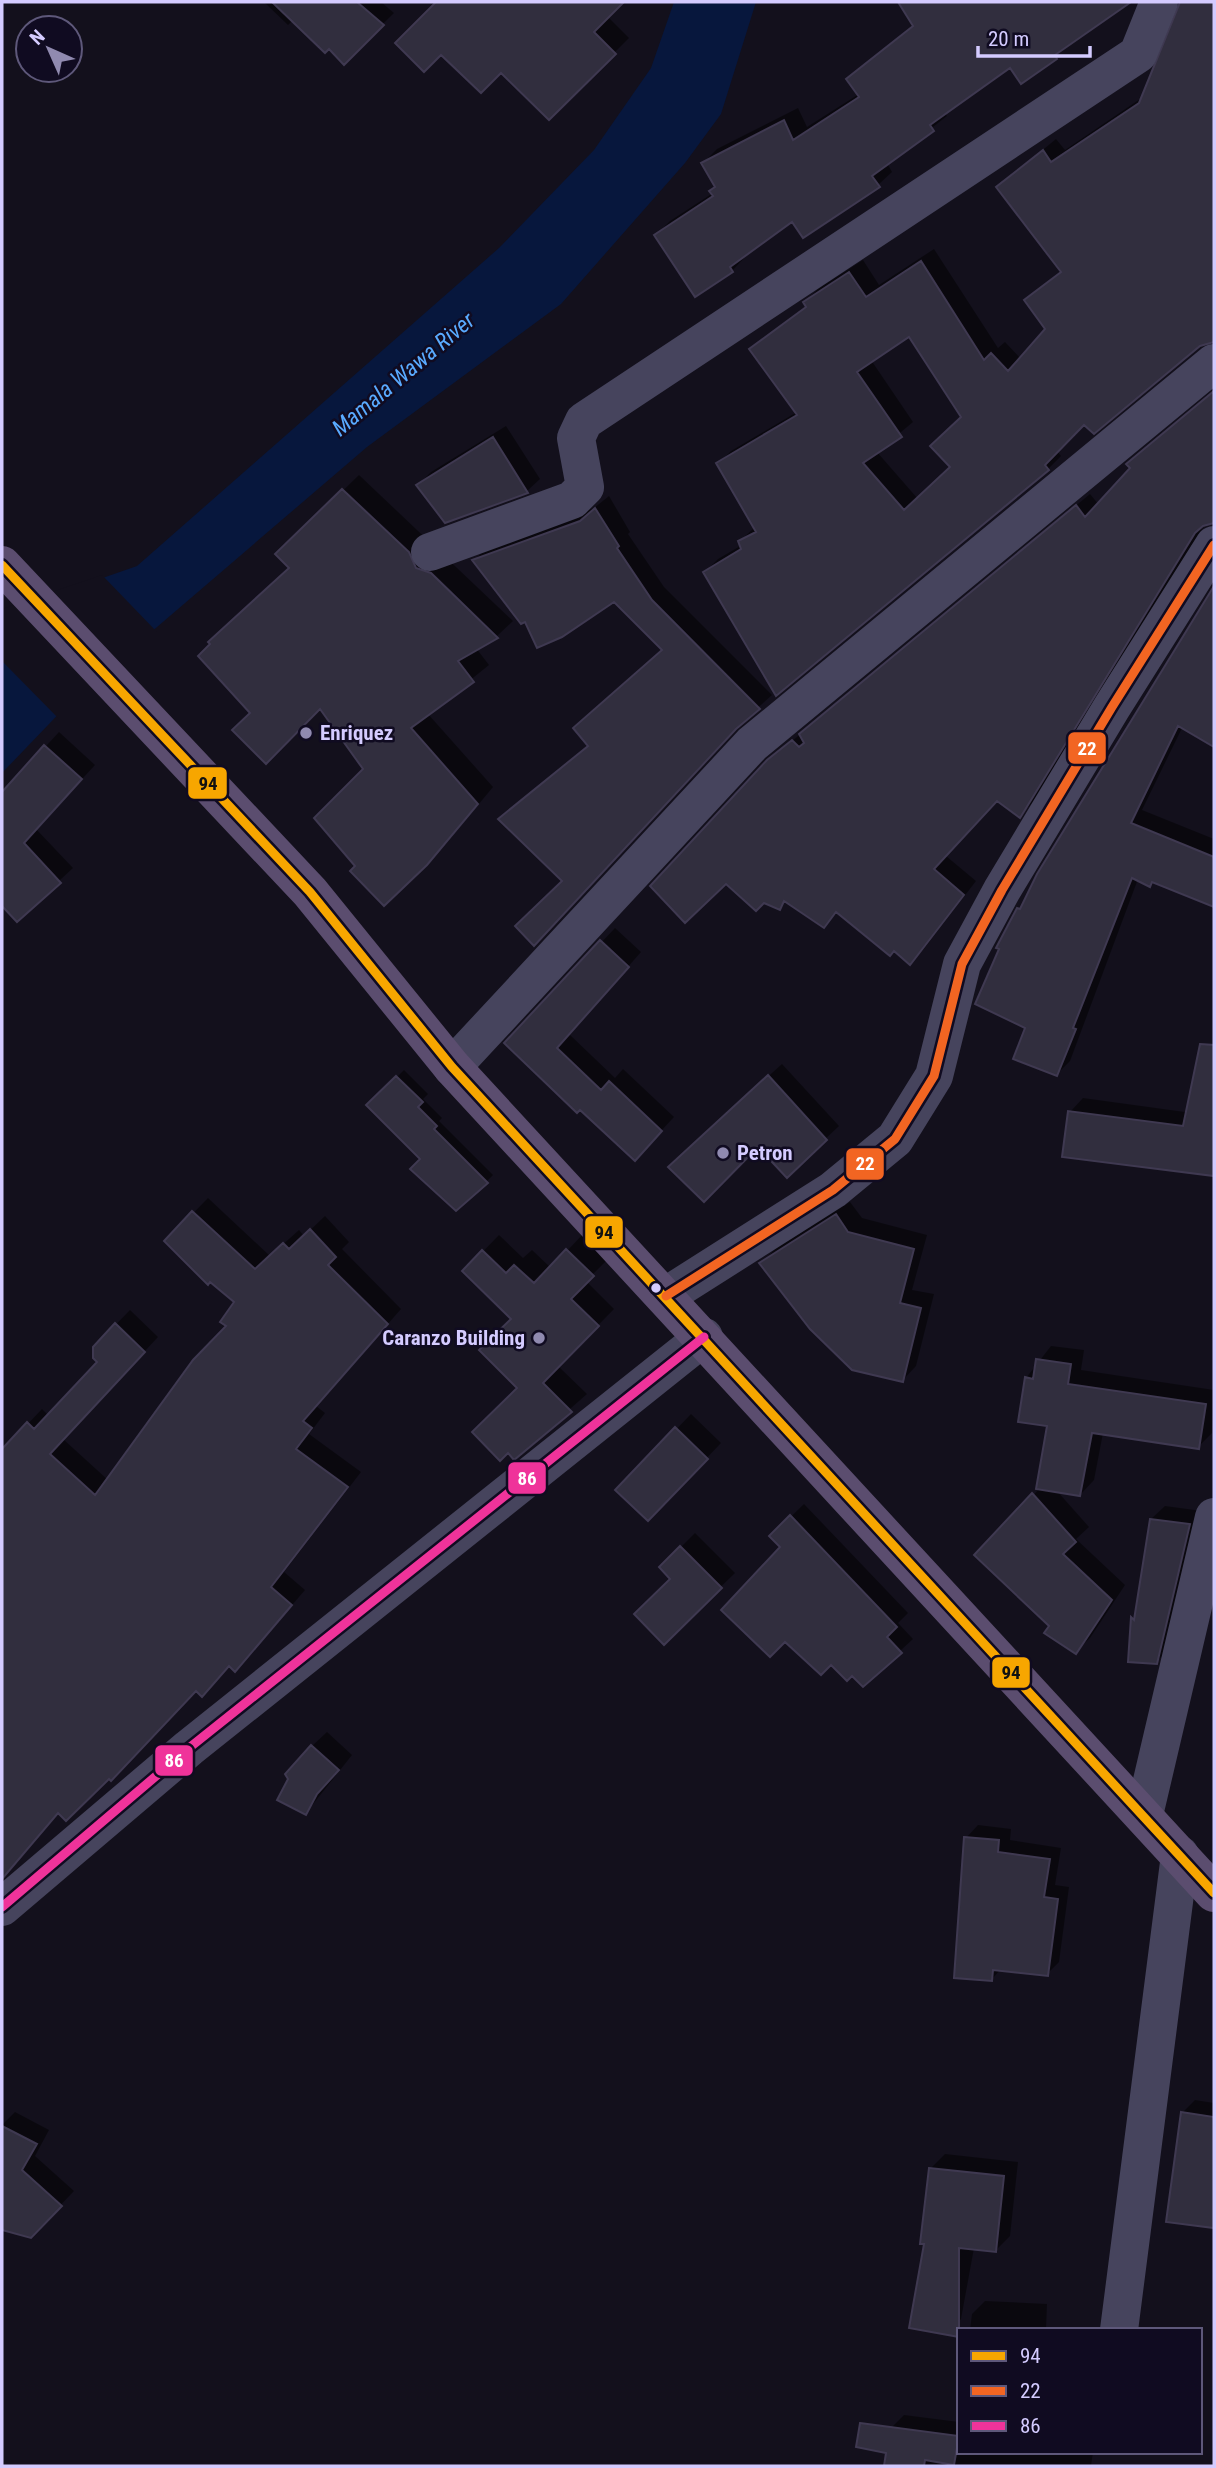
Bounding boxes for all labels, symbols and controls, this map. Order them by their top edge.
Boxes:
north arrow [14,14,84,84]
scale bar [978,14,1090,58]
text: N [25,25,50,50]
text: 20 m [988,27,1029,51]
water label: Mamala Wawa River [327,306,481,442]
place label: Enriquez [320,721,393,745]
marker: Enriquez [298,725,314,741]
line badge: 22 [1067,731,1107,765]
text: 22 [1077,737,1097,760]
line badge: 94 [187,766,228,800]
text: 94 [198,772,218,795]
place label: Petron [737,1141,793,1165]
marker: Petron [715,1145,731,1161]
line badge: 22 [845,1147,885,1181]
text: 22 [855,1152,875,1175]
line badge: 94 [584,1215,624,1249]
text: 94 [594,1221,614,1244]
unlabelled marker [649,1281,663,1295]
place label: Caranzo Building [382,1326,525,1350]
marker: Caranzo Building [531,1330,547,1346]
line badge: 86 [507,1461,547,1495]
text: 86 [517,1467,537,1490]
line badge: 94 [991,1656,1031,1689]
text: 94 [1001,1661,1021,1684]
line badge: 86 [154,1744,194,1777]
text: 86 [164,1749,184,1772]
legend [957,2328,1202,2454]
text: 94 [1020,2344,1041,2368]
text: 22 [1020,2379,1041,2403]
text: 86 [1020,2414,1041,2438]

